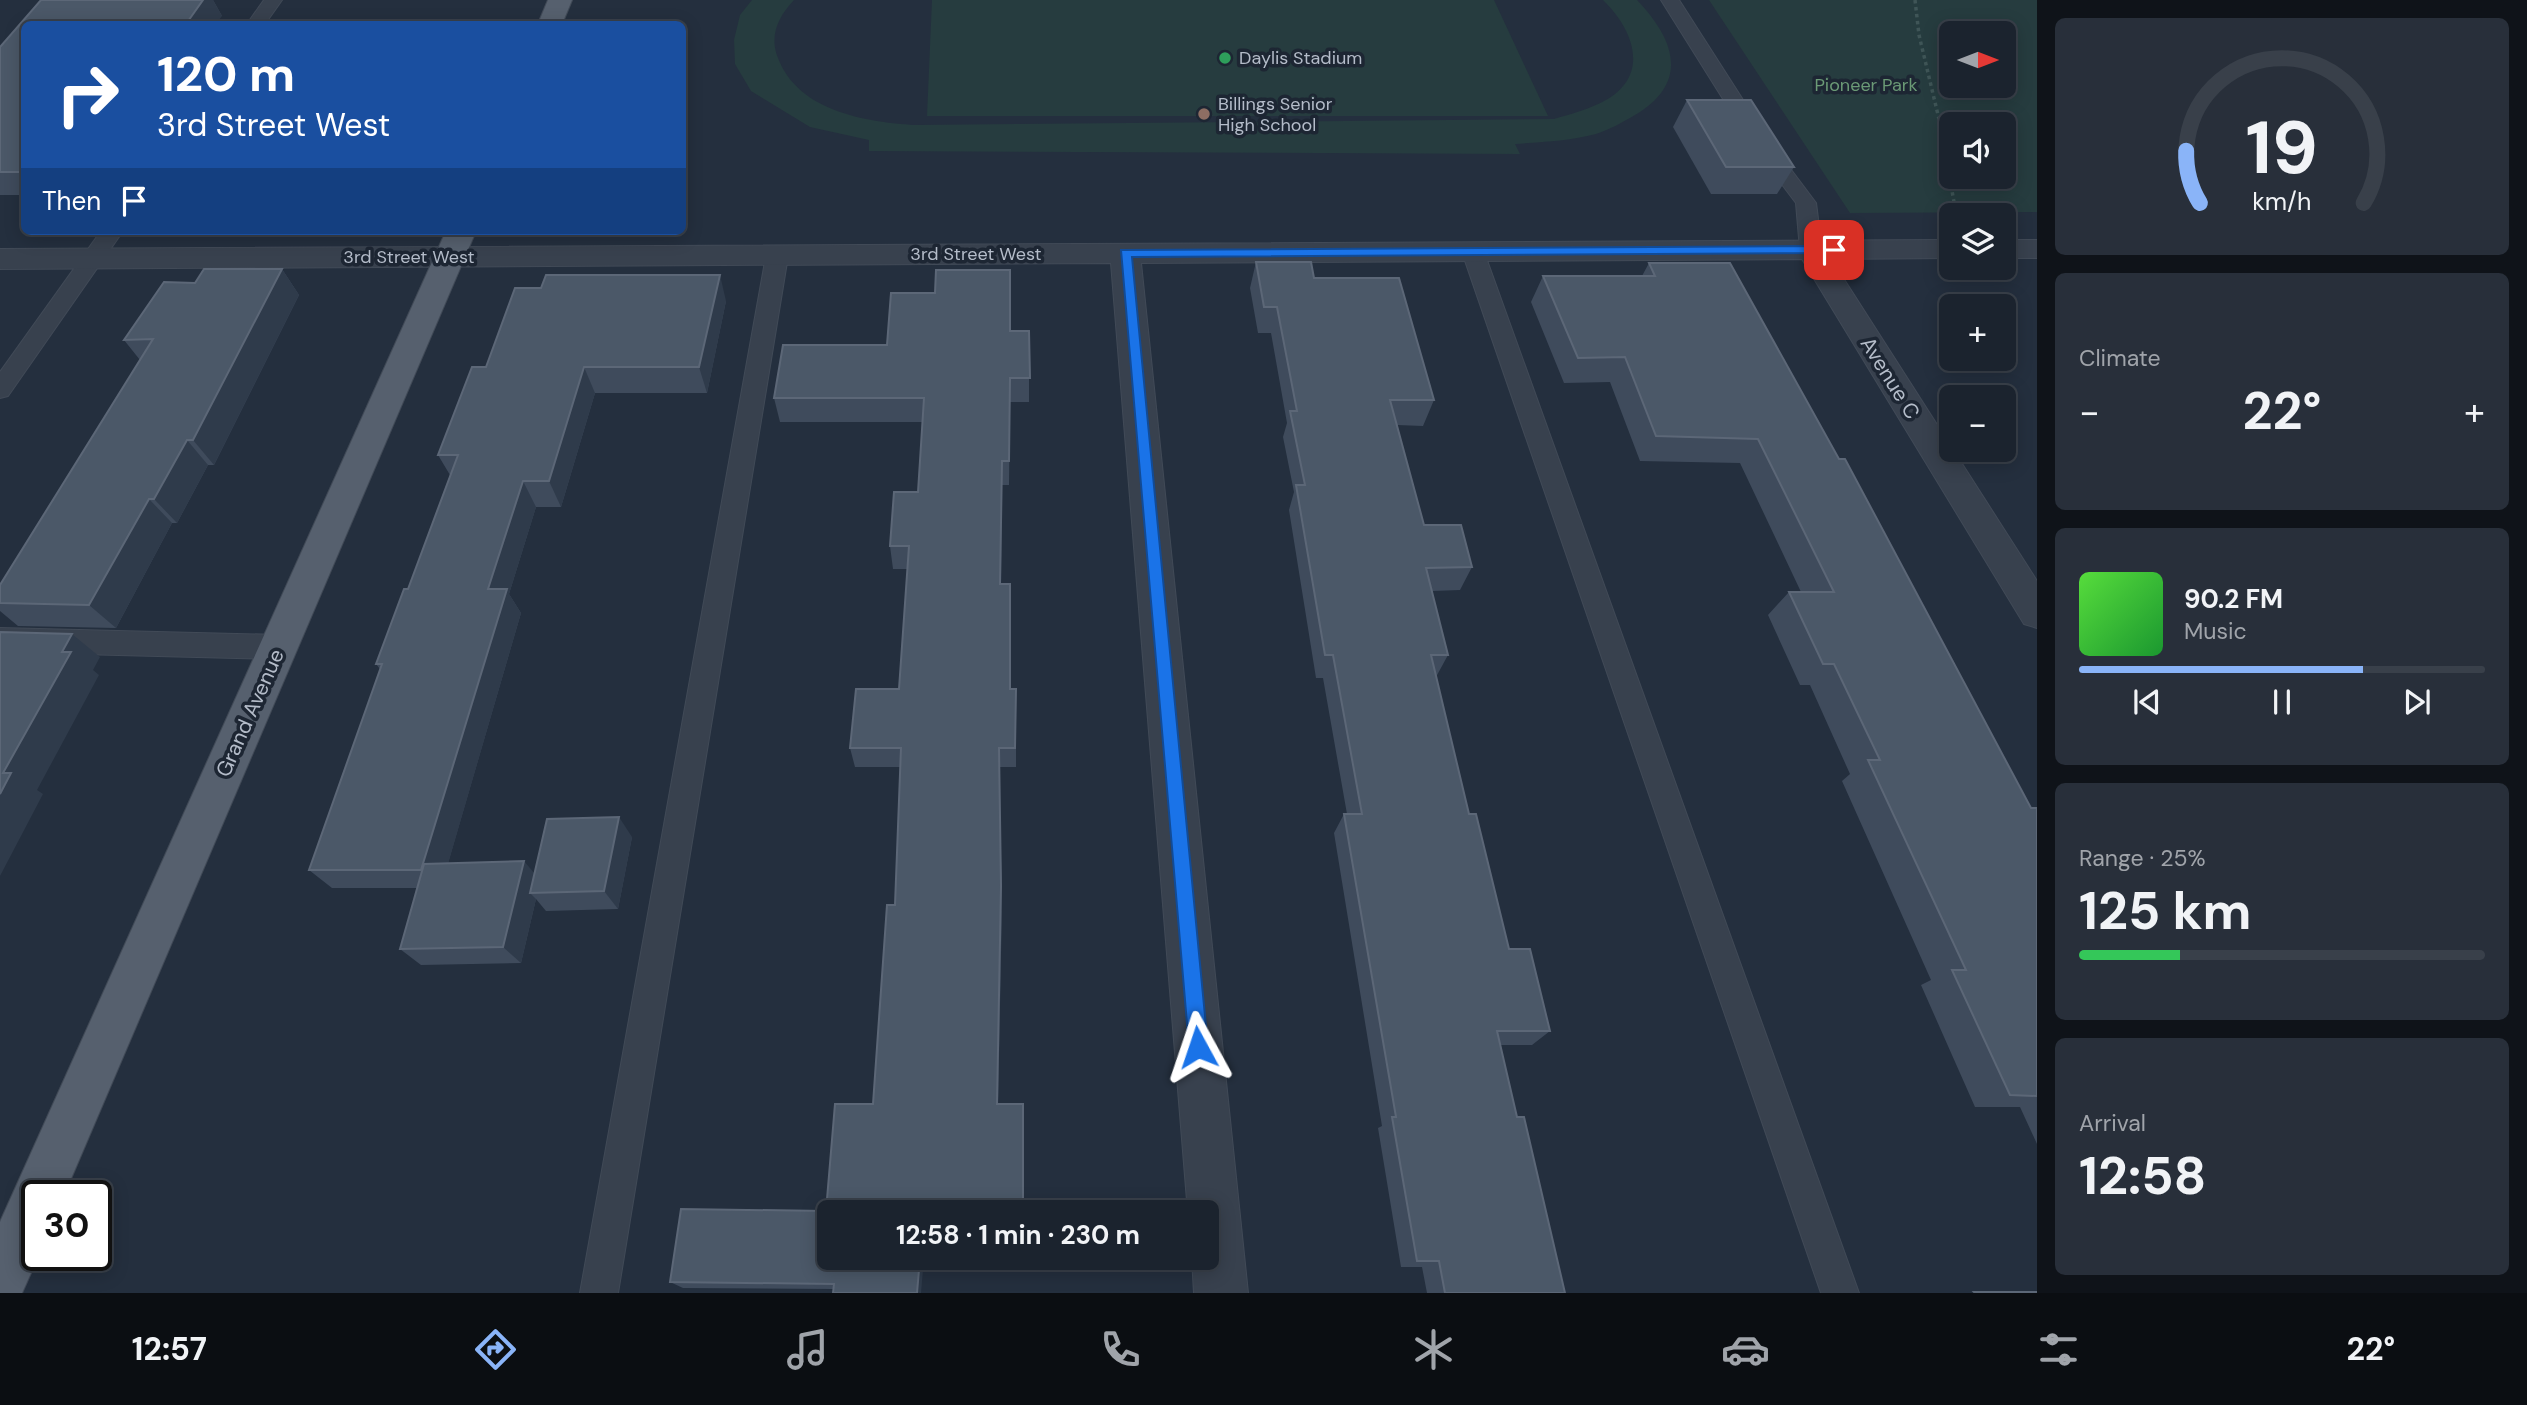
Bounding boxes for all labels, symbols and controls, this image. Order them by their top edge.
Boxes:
north arrow [1939,21,2016,98]
map controls [1939,21,2016,462]
text: 120 m [157,42,295,106]
place label: Daylis Stadium [1239,46,1362,70]
icon: right [42,49,133,140]
marker: Daylis Stadium [1217,50,1233,66]
park label: Pioneer Park [1814,73,1918,97]
place label: Billings Senior High School [1218,92,1333,137]
text: 19 [2246,101,2318,196]
text: 3rd Street West [157,104,390,146]
marker: Billings Senior High School [1196,106,1212,122]
button: sound [1939,112,2016,189]
icon: arrive [115,182,153,220]
text: Then [42,184,101,218]
text: km/h [2252,184,2312,217]
button: layers [1939,203,2016,280]
pin [1804,220,1864,280]
icon: arrive [1815,231,1853,269]
street label: 3rd Street West [910,242,1042,266]
street label: 3rd Street West [343,245,475,269]
button: + [1939,294,2016,371]
street label: Avenue C [1854,332,1926,424]
text: Climate [2079,343,2161,373]
text: 22° [2243,377,2321,445]
button: − [1939,385,2016,462]
text: − [2079,387,2100,437]
text: + [2464,387,2485,437]
text: 90.2 FM [2184,582,2283,616]
text: Music [2184,616,2247,646]
street label: Grand Avenue [209,645,291,781]
icon: previous [2128,683,2166,721]
icon: pause [2263,683,2301,721]
icon: next [2398,683,2436,721]
text: Range · 25% [2079,843,2206,873]
text: 125 km [2079,877,2251,945]
position arrow [1161,1010,1235,1084]
text: Arrival [2079,1108,2146,1138]
text: 12:58 [2079,1142,2206,1210]
speed limit sign: 30 [21,1180,112,1271]
text: 12:58 · 1 min · 230 m [896,1218,1140,1252]
icon: directions [471,1325,520,1374]
icon: music [783,1325,832,1374]
icon: phone [1096,1325,1145,1374]
icon: climate [1409,1325,1458,1374]
icon: car [1721,1325,1770,1374]
icon: filters [2034,1325,2083,1374]
text: 12:57 [132,1328,207,1370]
text: 22° [2347,1328,2395,1370]

